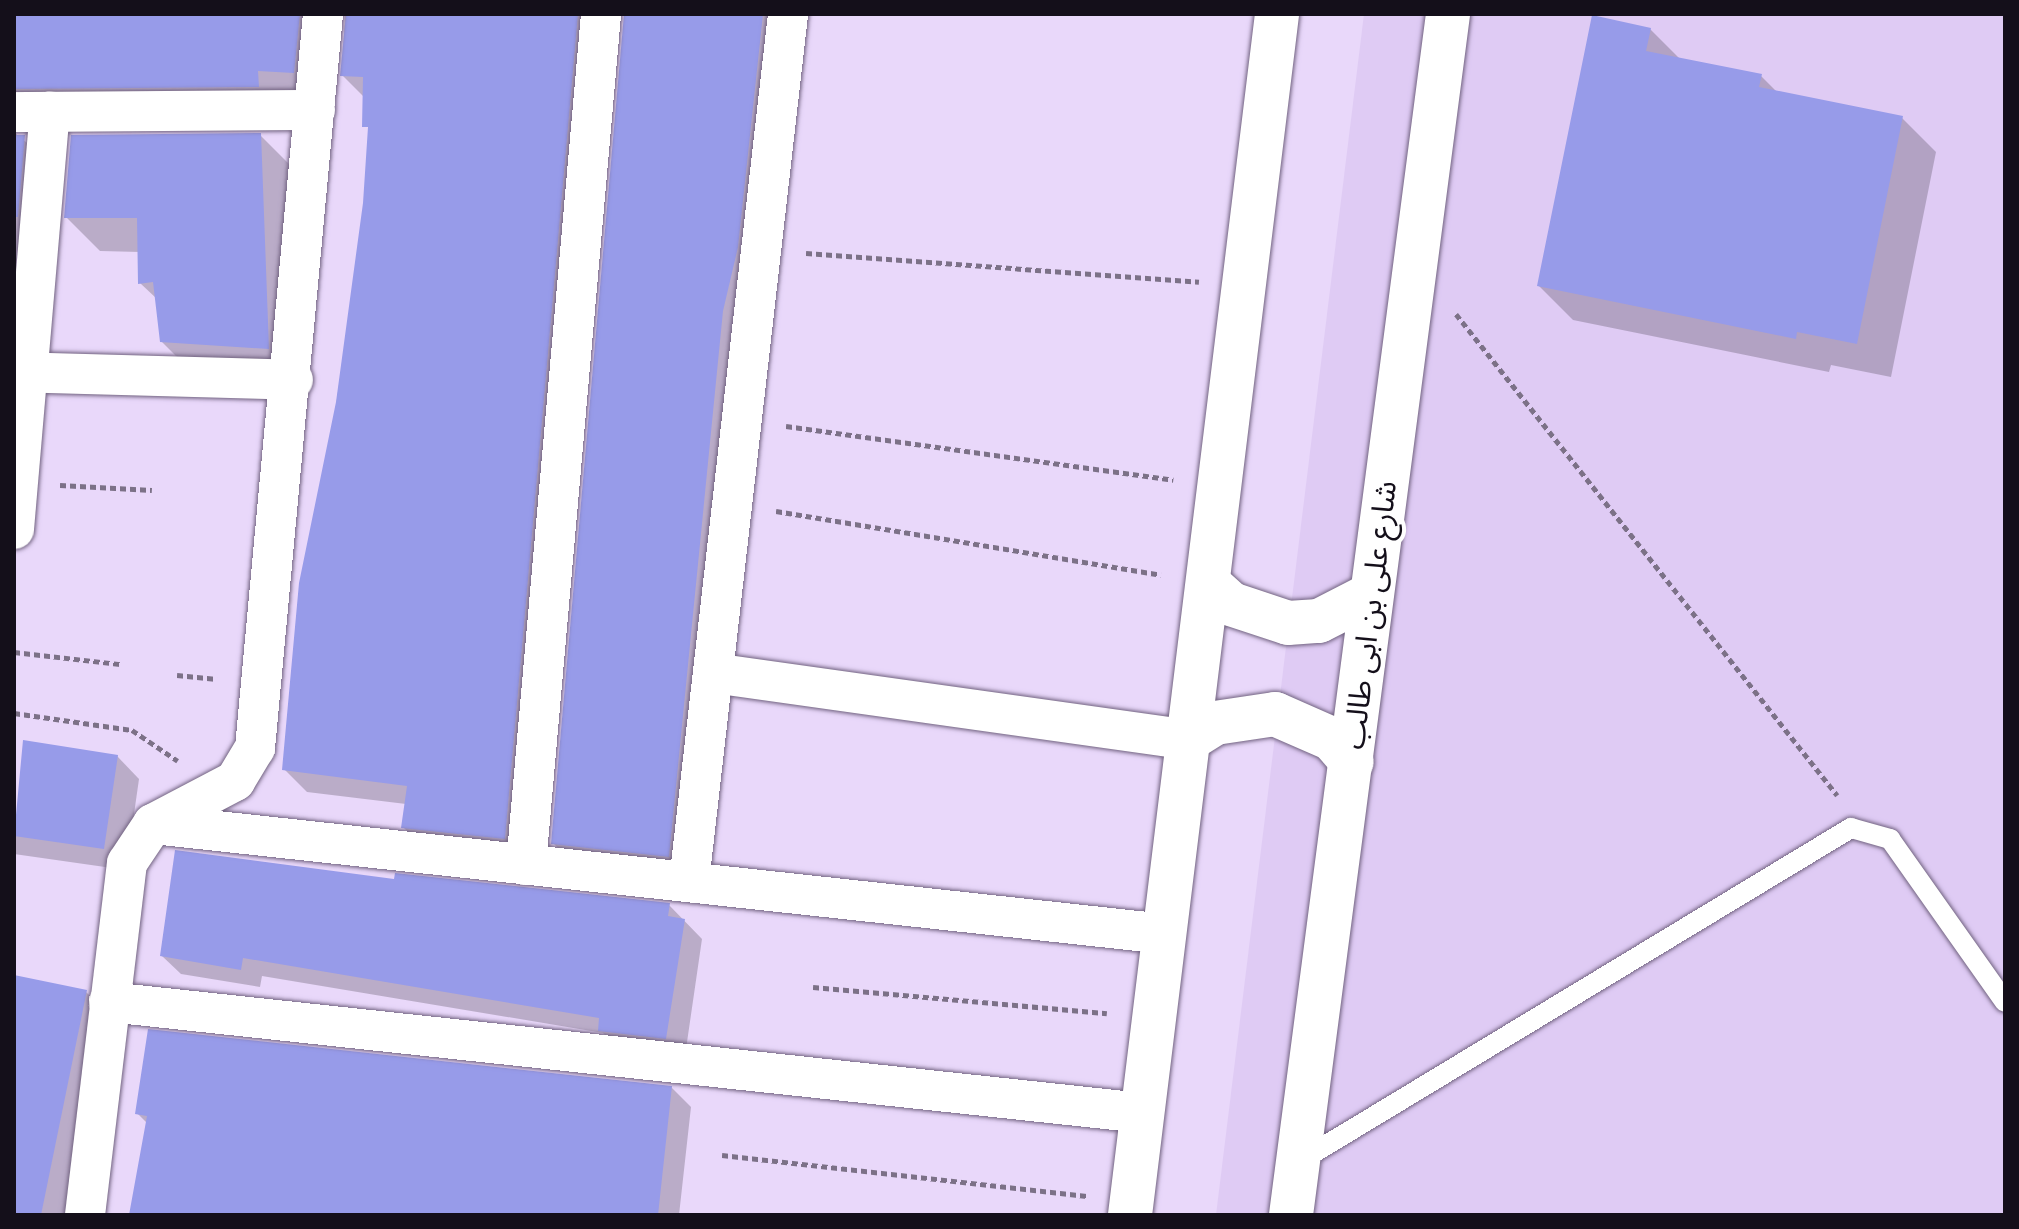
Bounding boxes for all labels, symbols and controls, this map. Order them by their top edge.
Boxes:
street label: شارع على بن ابى طالب [1336,479,1404,751]

